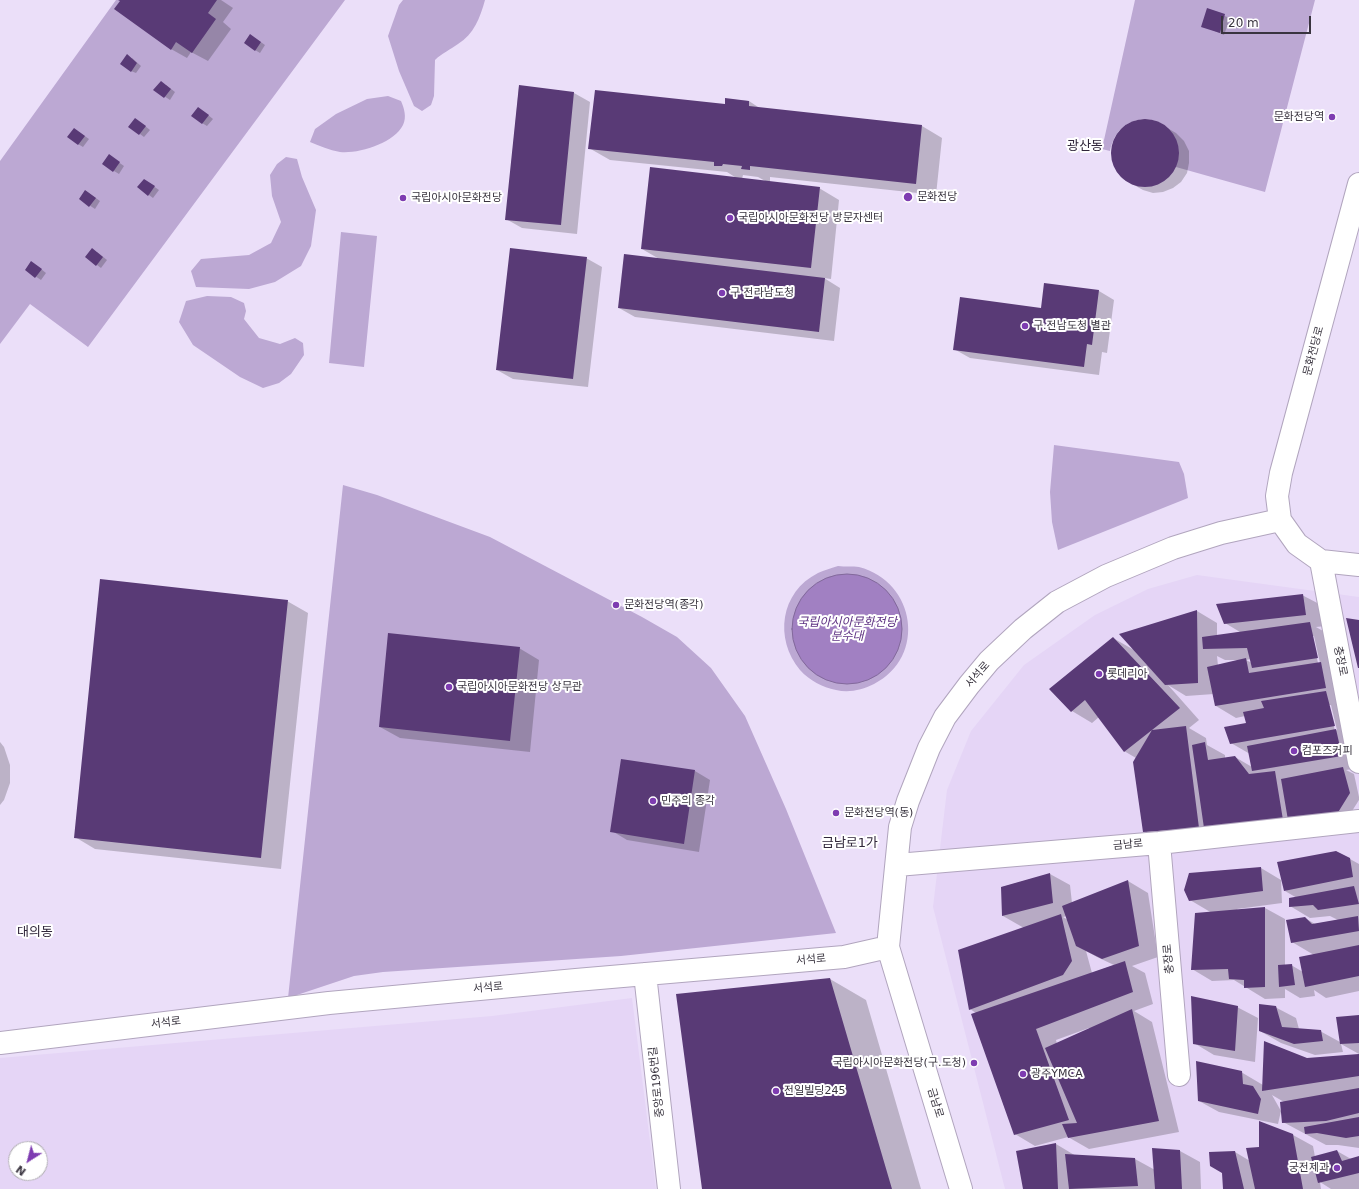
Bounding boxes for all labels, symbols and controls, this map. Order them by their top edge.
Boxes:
scale bar [1223,8,1313,34]
text: 20 m [1228,16,1259,30]
place label: 문화전당역 [1273,110,1324,124]
marker: 문화전당역 [1327,112,1337,122]
district label: 광산동 [1067,139,1103,155]
place label: 문화전당 [917,190,957,204]
place label: 국립아시아문화전당 [411,191,502,205]
marker: 문화전당 [902,191,914,203]
marker: 국립아시아문화전당 [398,193,408,203]
place label: 국립아시아문화전당 방문자센터 [738,211,883,225]
marker: 국립아시아문화전당 방문자센터 [725,213,735,223]
place label: 구 전라남도청 [730,286,794,300]
marker: 구 전라남도청 [717,288,727,298]
place label: 구.전남도청 별관 [1033,319,1111,333]
marker: 구.전남도청 별관 [1020,321,1030,331]
street label: 문화전당로 [1301,325,1327,377]
place label: 문화전당역(종각) [624,598,703,612]
marker: 문화전당역(종각) [611,600,621,610]
water label: 국립아시아문화전당 분수대 [797,616,897,644]
street label: 충장로 [1331,645,1349,677]
street label: 서석로 [963,659,993,691]
place label: 롯데리아 [1107,667,1147,681]
marker: 롯데리아 [1094,669,1104,679]
place label: 국립아시아문화전당 상무관 [457,680,582,694]
marker: 국립아시아문화전당 상무관 [444,682,454,692]
place label: 컴포즈커피 [1302,744,1353,758]
marker: 컴포즈커피 [1289,746,1299,756]
place label: 민주의 종각 [661,794,715,808]
marker: 민주의 종각 [648,796,658,806]
place label: 문화전당역(동) [844,806,913,820]
marker: 문화전당역(동) [831,808,841,818]
district label: 금남로1가 [822,836,878,852]
street label: 금남로 [1112,837,1144,853]
district label: 대의동 [17,925,53,941]
street label: 충장로 [1161,943,1177,975]
street label: 서석로 [795,952,827,968]
street label: 서석로 [472,980,504,996]
street label: 서석로 [150,1015,182,1031]
street label: 중앙로196번길 [647,1046,667,1118]
place label: 국립아시아문화전당(구.도청) [832,1056,966,1070]
marker: 국립아시아문화전당(구.도청) [969,1058,979,1068]
place label: 광주YMCA [1031,1067,1083,1081]
marker: 광주YMCA [1018,1069,1028,1079]
place label: 전일빌딩245 [784,1084,845,1098]
marker: 전일빌딩245 [771,1086,781,1096]
street label: 금남로 [924,1087,946,1119]
north arrow [8,1141,48,1181]
place label: 궁전제과 [1289,1161,1329,1175]
text: N [14,1162,29,1178]
marker: 궁전제과 [1332,1163,1342,1173]

